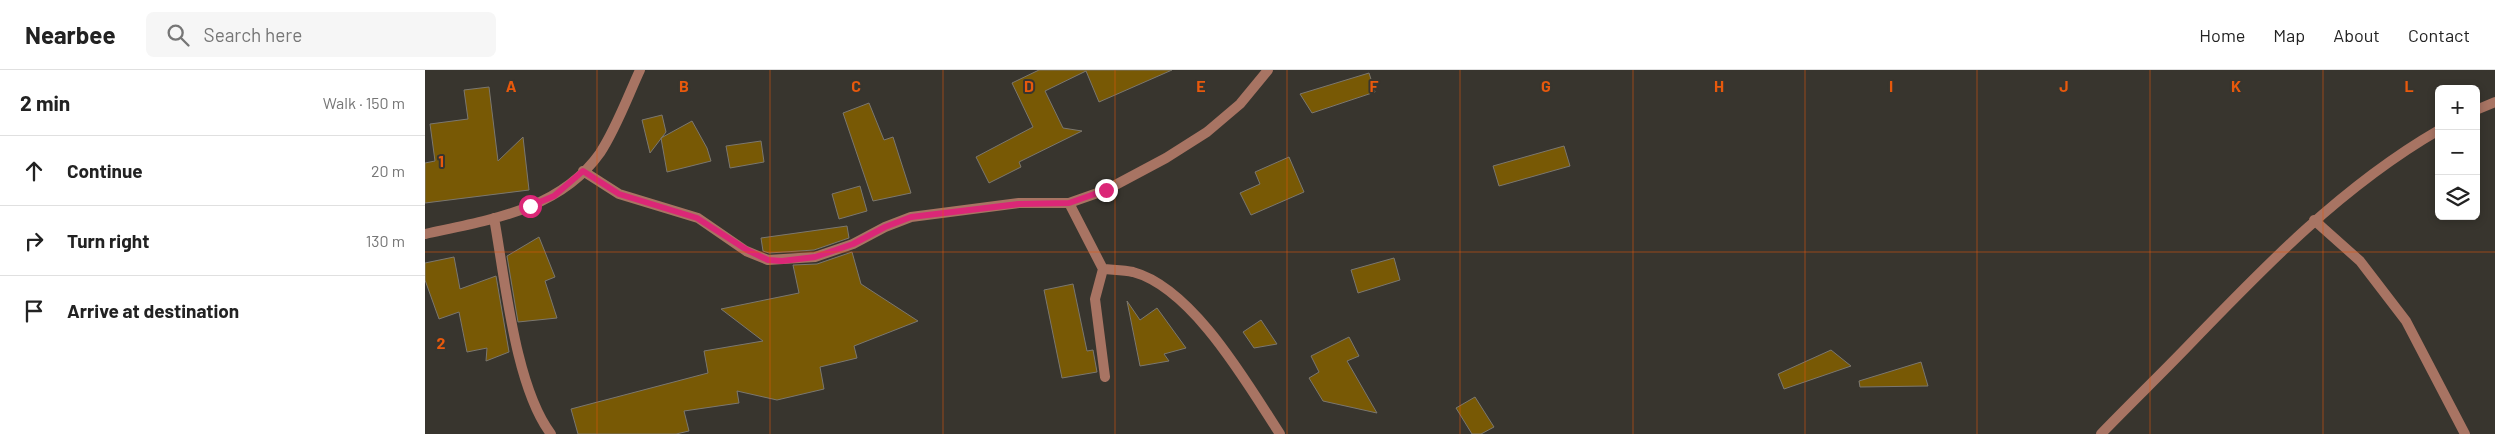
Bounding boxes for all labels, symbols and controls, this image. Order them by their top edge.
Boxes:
search box [146,12,496,57]
text: Nearbee [25,20,116,49]
icon: search [164,21,192,49]
text: Search here [204,23,302,46]
text: Home [2199,24,2245,46]
text: Map [2273,24,2305,46]
text: About [2333,24,2380,46]
text: Contact [2408,24,2470,46]
text: A [506,76,517,95]
text: B [679,76,689,95]
text: C [851,76,861,95]
text: D [1024,76,1034,95]
text: E [1196,76,1206,95]
text: F [1370,76,1379,95]
text: G [1541,76,1551,95]
text: H [1714,76,1724,95]
text: I [1889,76,1893,95]
text: J [2059,76,2069,95]
text: K [2231,76,2241,95]
text: L [2404,76,2414,95]
map controls [2435,85,2480,220]
button: + [2435,85,2480,130]
text: 2 min [20,90,70,115]
text: Walk · 150 m [323,93,405,112]
button: − [2435,130,2480,175]
text: 1 [438,151,444,170]
icon: ahead [20,157,48,185]
text: Continue [67,159,143,182]
text: 20 m [371,161,405,180]
button: layers [2435,175,2480,220]
route end [1095,179,1118,202]
route start [519,195,542,218]
icon: right [20,227,48,255]
text: Turn right [67,229,149,252]
text: 130 m [366,231,405,250]
icon: arrive [20,297,48,325]
text: Arrive at destination [67,299,239,322]
text: 2 [437,333,446,352]

